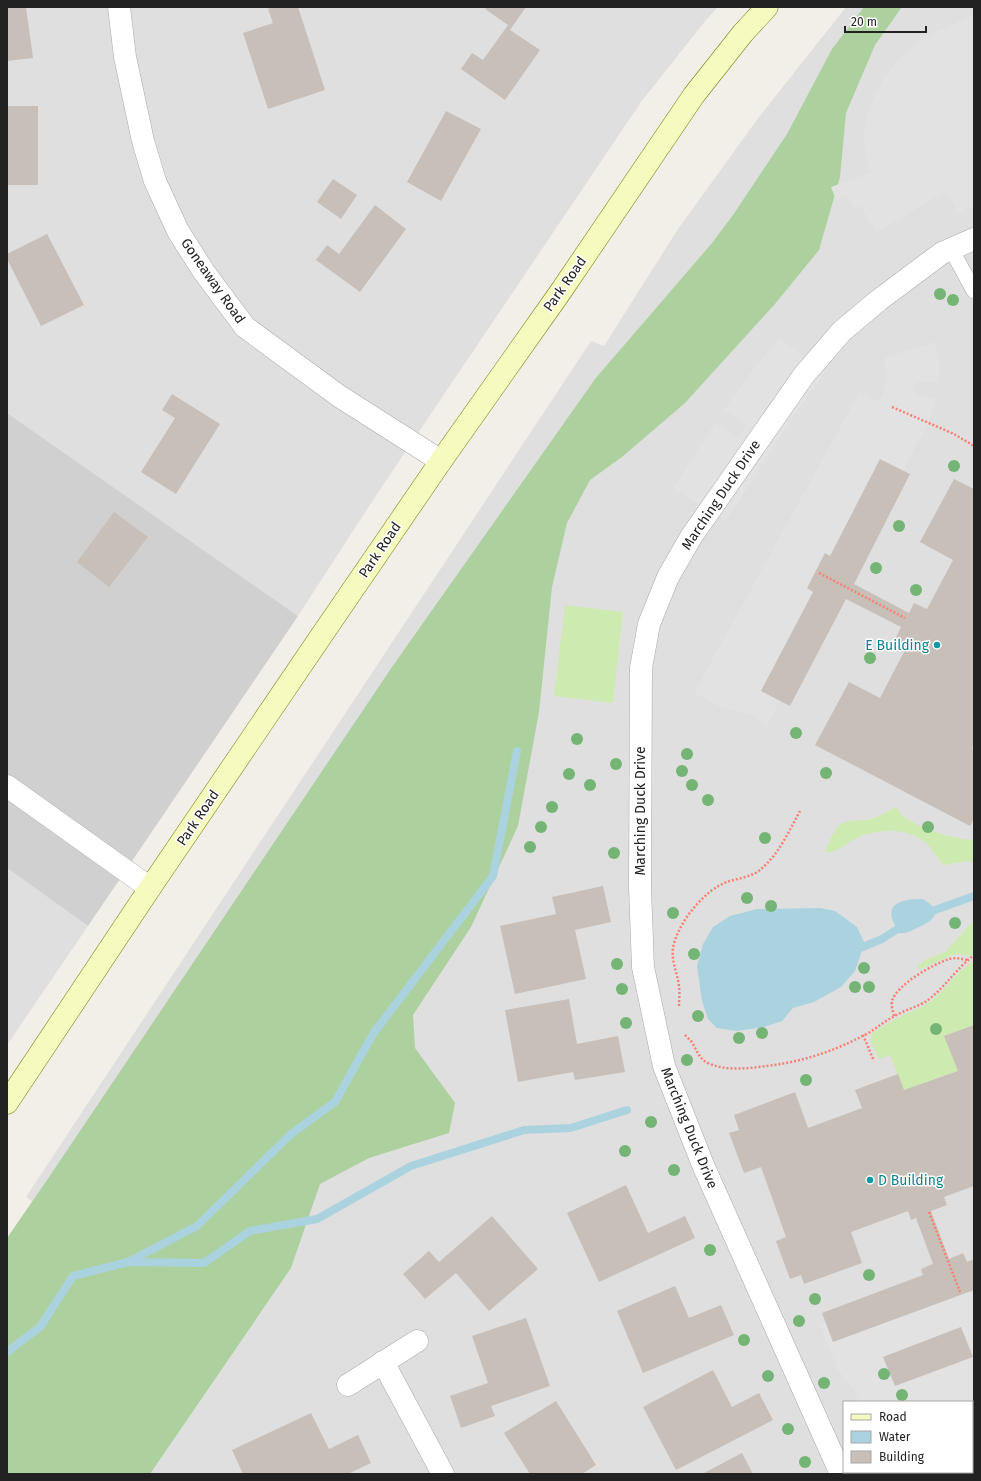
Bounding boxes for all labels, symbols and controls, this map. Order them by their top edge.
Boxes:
scale bar [845,8,926,34]
text: 20 m [851,15,877,29]
street label: Goneaway Road [177,235,249,327]
street label: Park Road [540,253,590,315]
street label: Marching Duck Drive [678,437,764,553]
street label: Park Road [355,519,405,581]
place label: E Building [865,637,930,654]
marker: E Building [932,640,942,650]
street label: Marching Duck Drive [632,746,649,876]
street label: Park Road [173,787,223,849]
street label: Marching Duck Drive [657,1065,721,1191]
place label: D Building [878,1172,944,1189]
marker: D Building [865,1175,875,1185]
legend [843,1401,973,1473]
text: Road [879,1410,907,1424]
text: Water [879,1430,911,1444]
text: Building [879,1450,925,1464]

